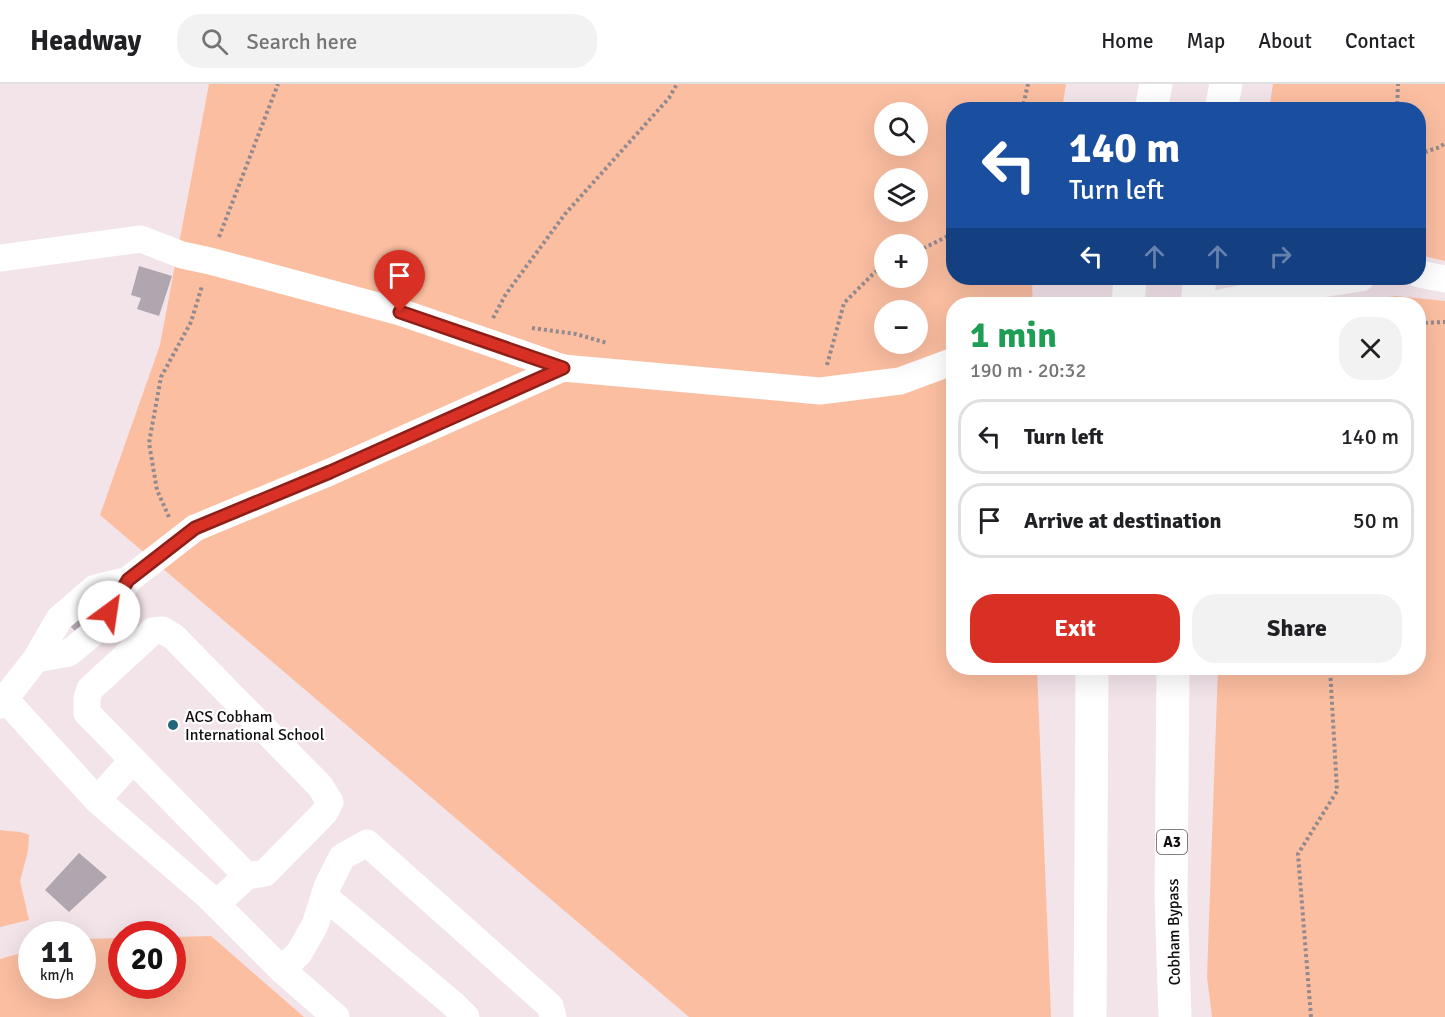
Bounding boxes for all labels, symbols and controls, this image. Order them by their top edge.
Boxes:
search box [177,14,597,68]
text: Headway [30,24,141,58]
icon: search [198,25,231,58]
text: Search here [246,28,357,55]
text: Home [1101,28,1154,54]
text: Map [1187,28,1225,54]
text: About [1258,28,1312,54]
text: Contact [1345,28,1415,54]
map controls [874,102,928,354]
button: search [874,102,928,156]
text: 140 m [1069,123,1180,174]
icon: left [970,126,1048,204]
button: layers [874,168,928,222]
text: Turn left [1069,174,1164,207]
button: + [874,234,928,288]
icon: left [1075,240,1108,273]
icon: ahead [1138,240,1171,273]
icon: ahead [1201,240,1234,273]
icon: right [1264,240,1297,273]
pin [374,250,425,312]
icon: arrive [383,259,416,292]
button: − [874,300,928,354]
text: 1 min [970,313,1057,358]
button: close [1339,317,1402,380]
text: 190 m · 20:32 [970,358,1086,383]
icon: left [973,420,1006,453]
text: Turn left [1024,423,1104,450]
text: 140 m [1341,423,1399,450]
icon: arrive [973,504,1006,537]
text: Arrive at destination [1024,507,1221,534]
text: 50 m [1353,507,1399,534]
position arrow [77,580,141,644]
button: Exit [970,594,1180,663]
button: Share [1192,594,1402,663]
place label: ACS Cobham International School [185,707,325,745]
marker: ACS Cobham International School [166,718,180,732]
road number: A3 [1157,830,1187,854]
street label: Cobham Bypass [1163,878,1185,986]
speed limit sign: 20 [108,921,186,999]
text: 11 [41,934,73,971]
text: km/h [40,966,74,984]

